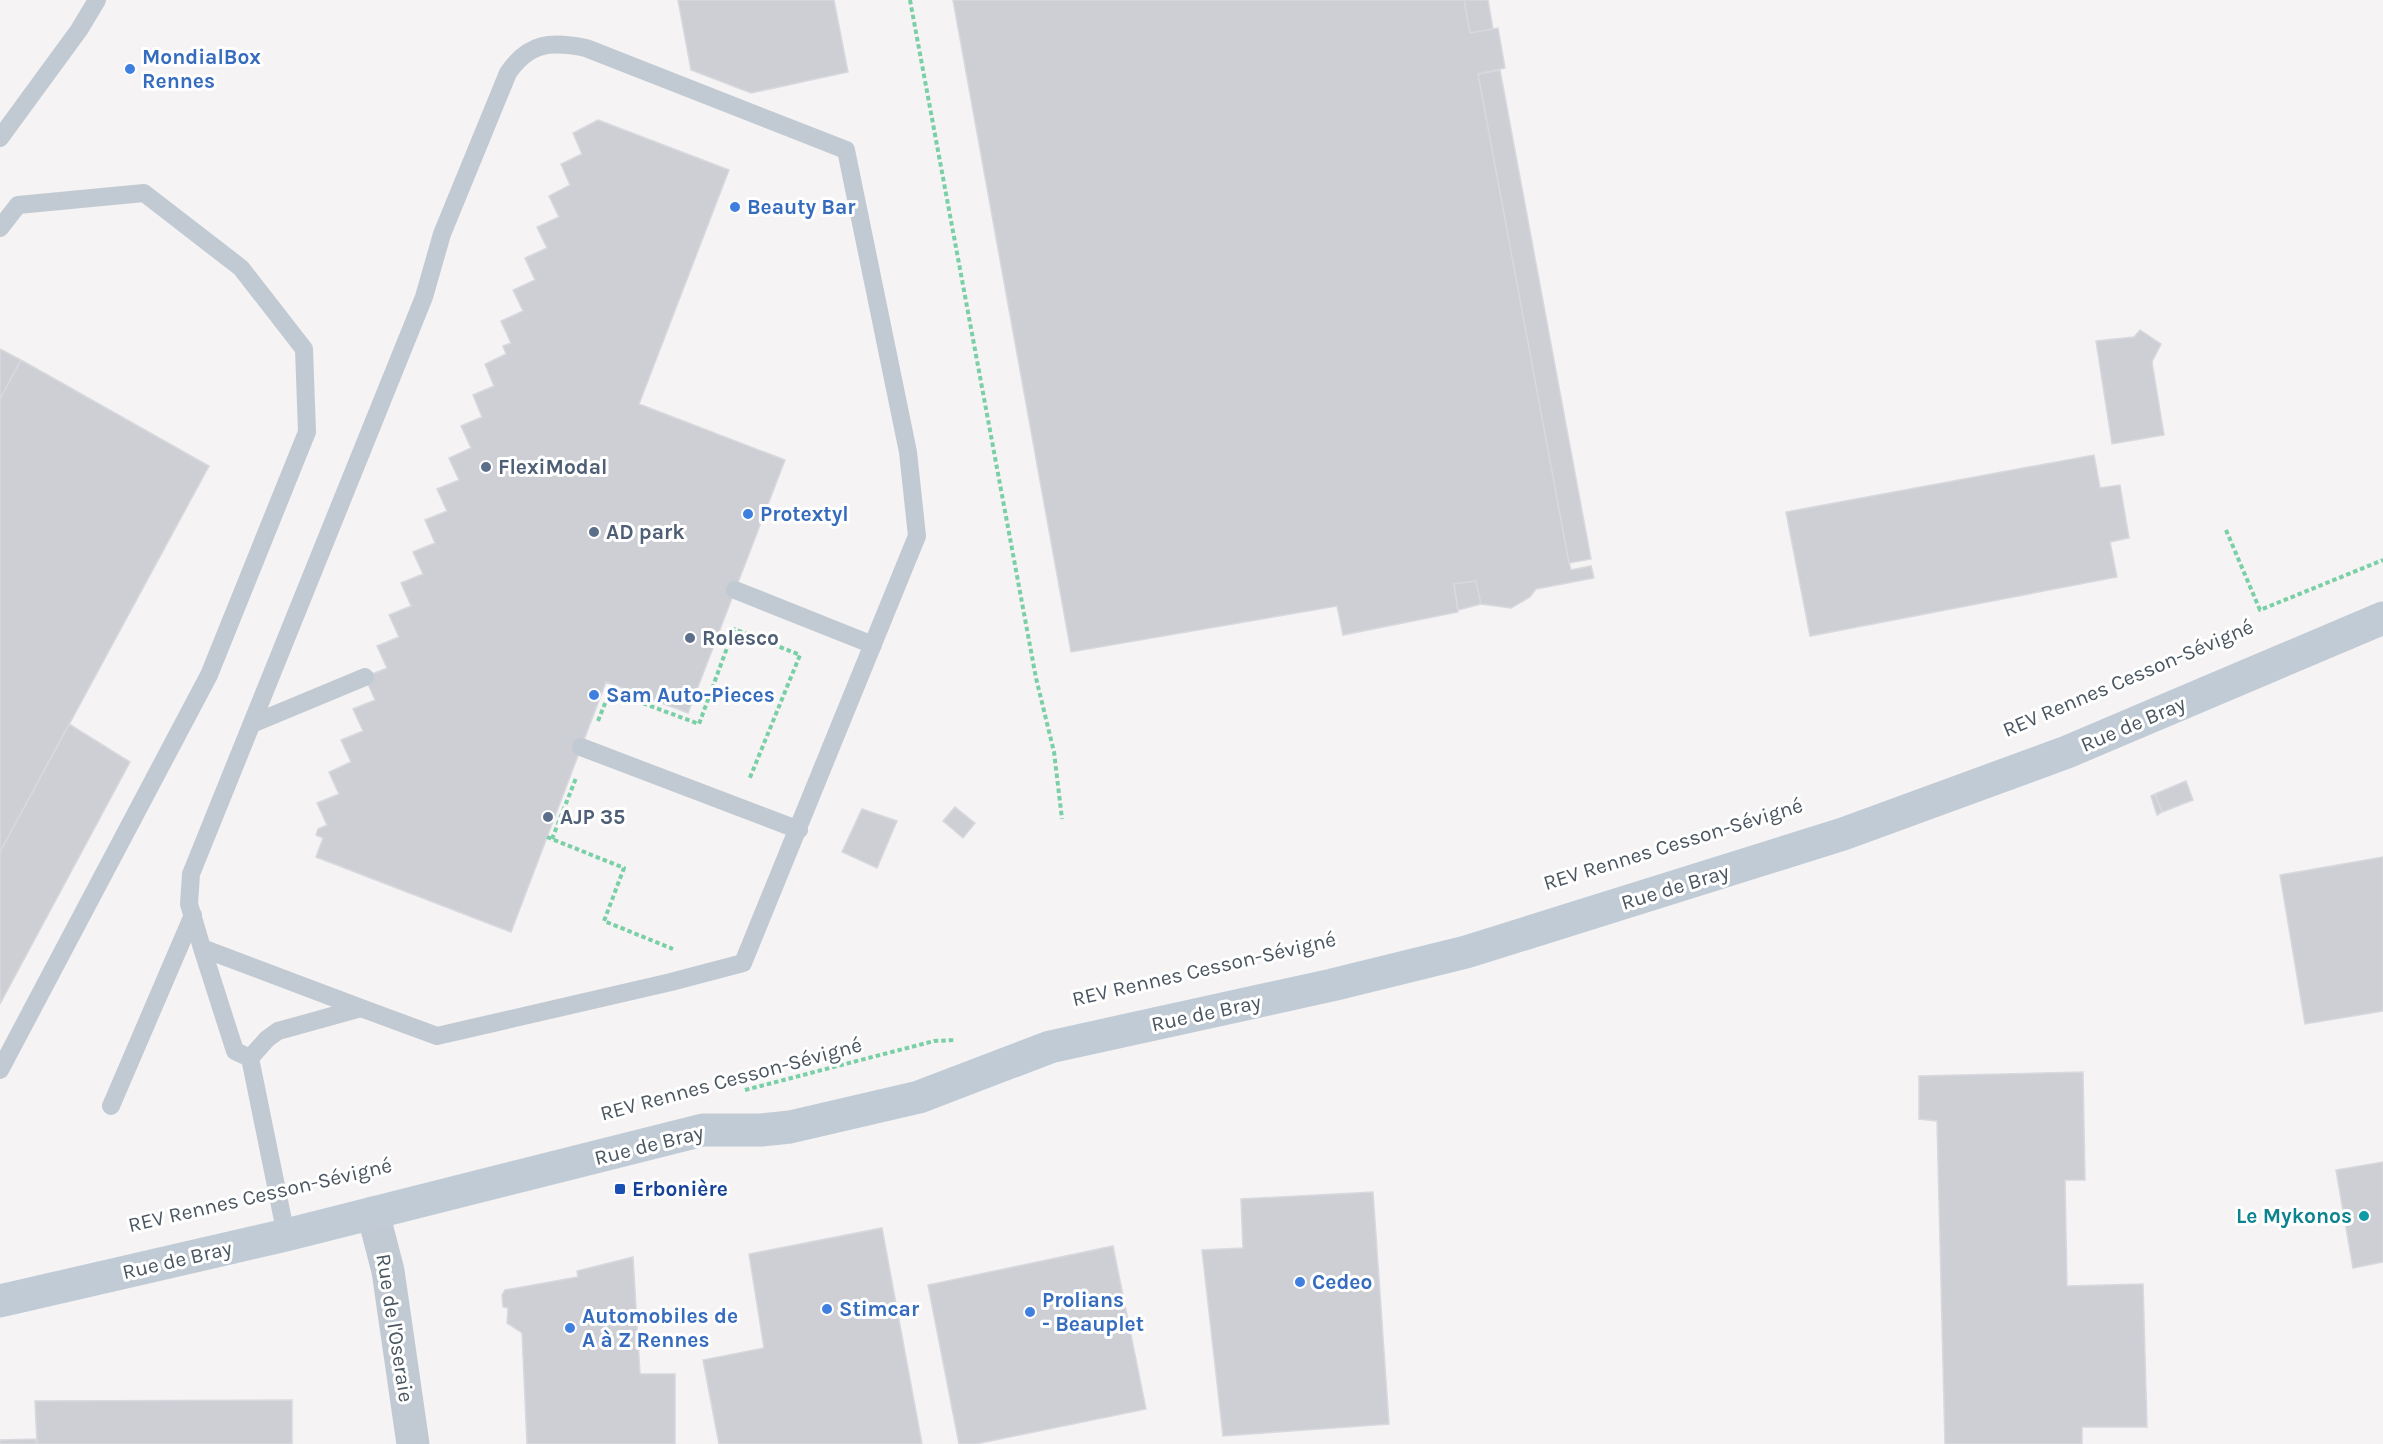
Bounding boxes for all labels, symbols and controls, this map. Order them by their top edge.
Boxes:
place label: MondialBox Rennes [142,45,261,93]
marker: MondialBox Rennes [123,62,137,76]
place label: Beauty Bar [747,195,856,219]
marker: Beauty Bar [728,200,742,214]
place label: FlexiModal [498,455,607,479]
marker: FlexiModal [479,460,493,474]
place label: Protextyl [760,502,849,526]
marker: Protextyl [741,507,755,521]
place label: AD park [606,520,685,544]
marker: AD park [587,525,601,539]
street label: REV Rennes Cesson-Sévigné [1999,614,2257,742]
place label: Rolesco [702,626,779,650]
marker: Rolesco [683,631,697,645]
place label: Sam Auto-Pieces [606,683,775,707]
marker: Sam Auto-Pieces [587,688,601,702]
street label: Rue de Bray [2077,691,2189,757]
street label: REV Rennes Cesson-Sévigné [1540,793,1806,895]
place label: AJP 35 [560,805,625,829]
marker: AJP 35 [541,810,555,824]
street label: Rue de Bray [1618,859,1732,915]
street label: REV Rennes Cesson-Sévigné [1070,927,1338,1011]
street label: Rue de Bray [1149,990,1263,1036]
street label: REV Rennes Cesson-Sévigné [597,1032,865,1126]
street label: Rue de Bray [592,1120,706,1170]
street label: REV Rennes Cesson-Sévigné [126,1153,394,1237]
place label: Erbonière [632,1177,728,1201]
marker: Erbonière [613,1182,627,1196]
place label: Le Mykonos [2236,1204,2352,1228]
marker: Le Mykonos [2357,1209,2371,1223]
street label: Rue de Bray [120,1236,234,1284]
street label: Rue de l'Oseraie [371,1252,419,1404]
place label: Cedeo [1312,1270,1372,1294]
marker: Cedeo [1293,1275,1307,1289]
place label: Prolians - Beauplet [1042,1288,1144,1336]
place label: Stimcar [839,1297,920,1321]
marker: Stimcar [820,1302,834,1316]
place label: Automobiles de A à Z Rennes [582,1304,738,1352]
marker: Prolians - Beauplet [1023,1305,1037,1319]
marker: Automobiles de A à Z Rennes [563,1321,577,1335]

